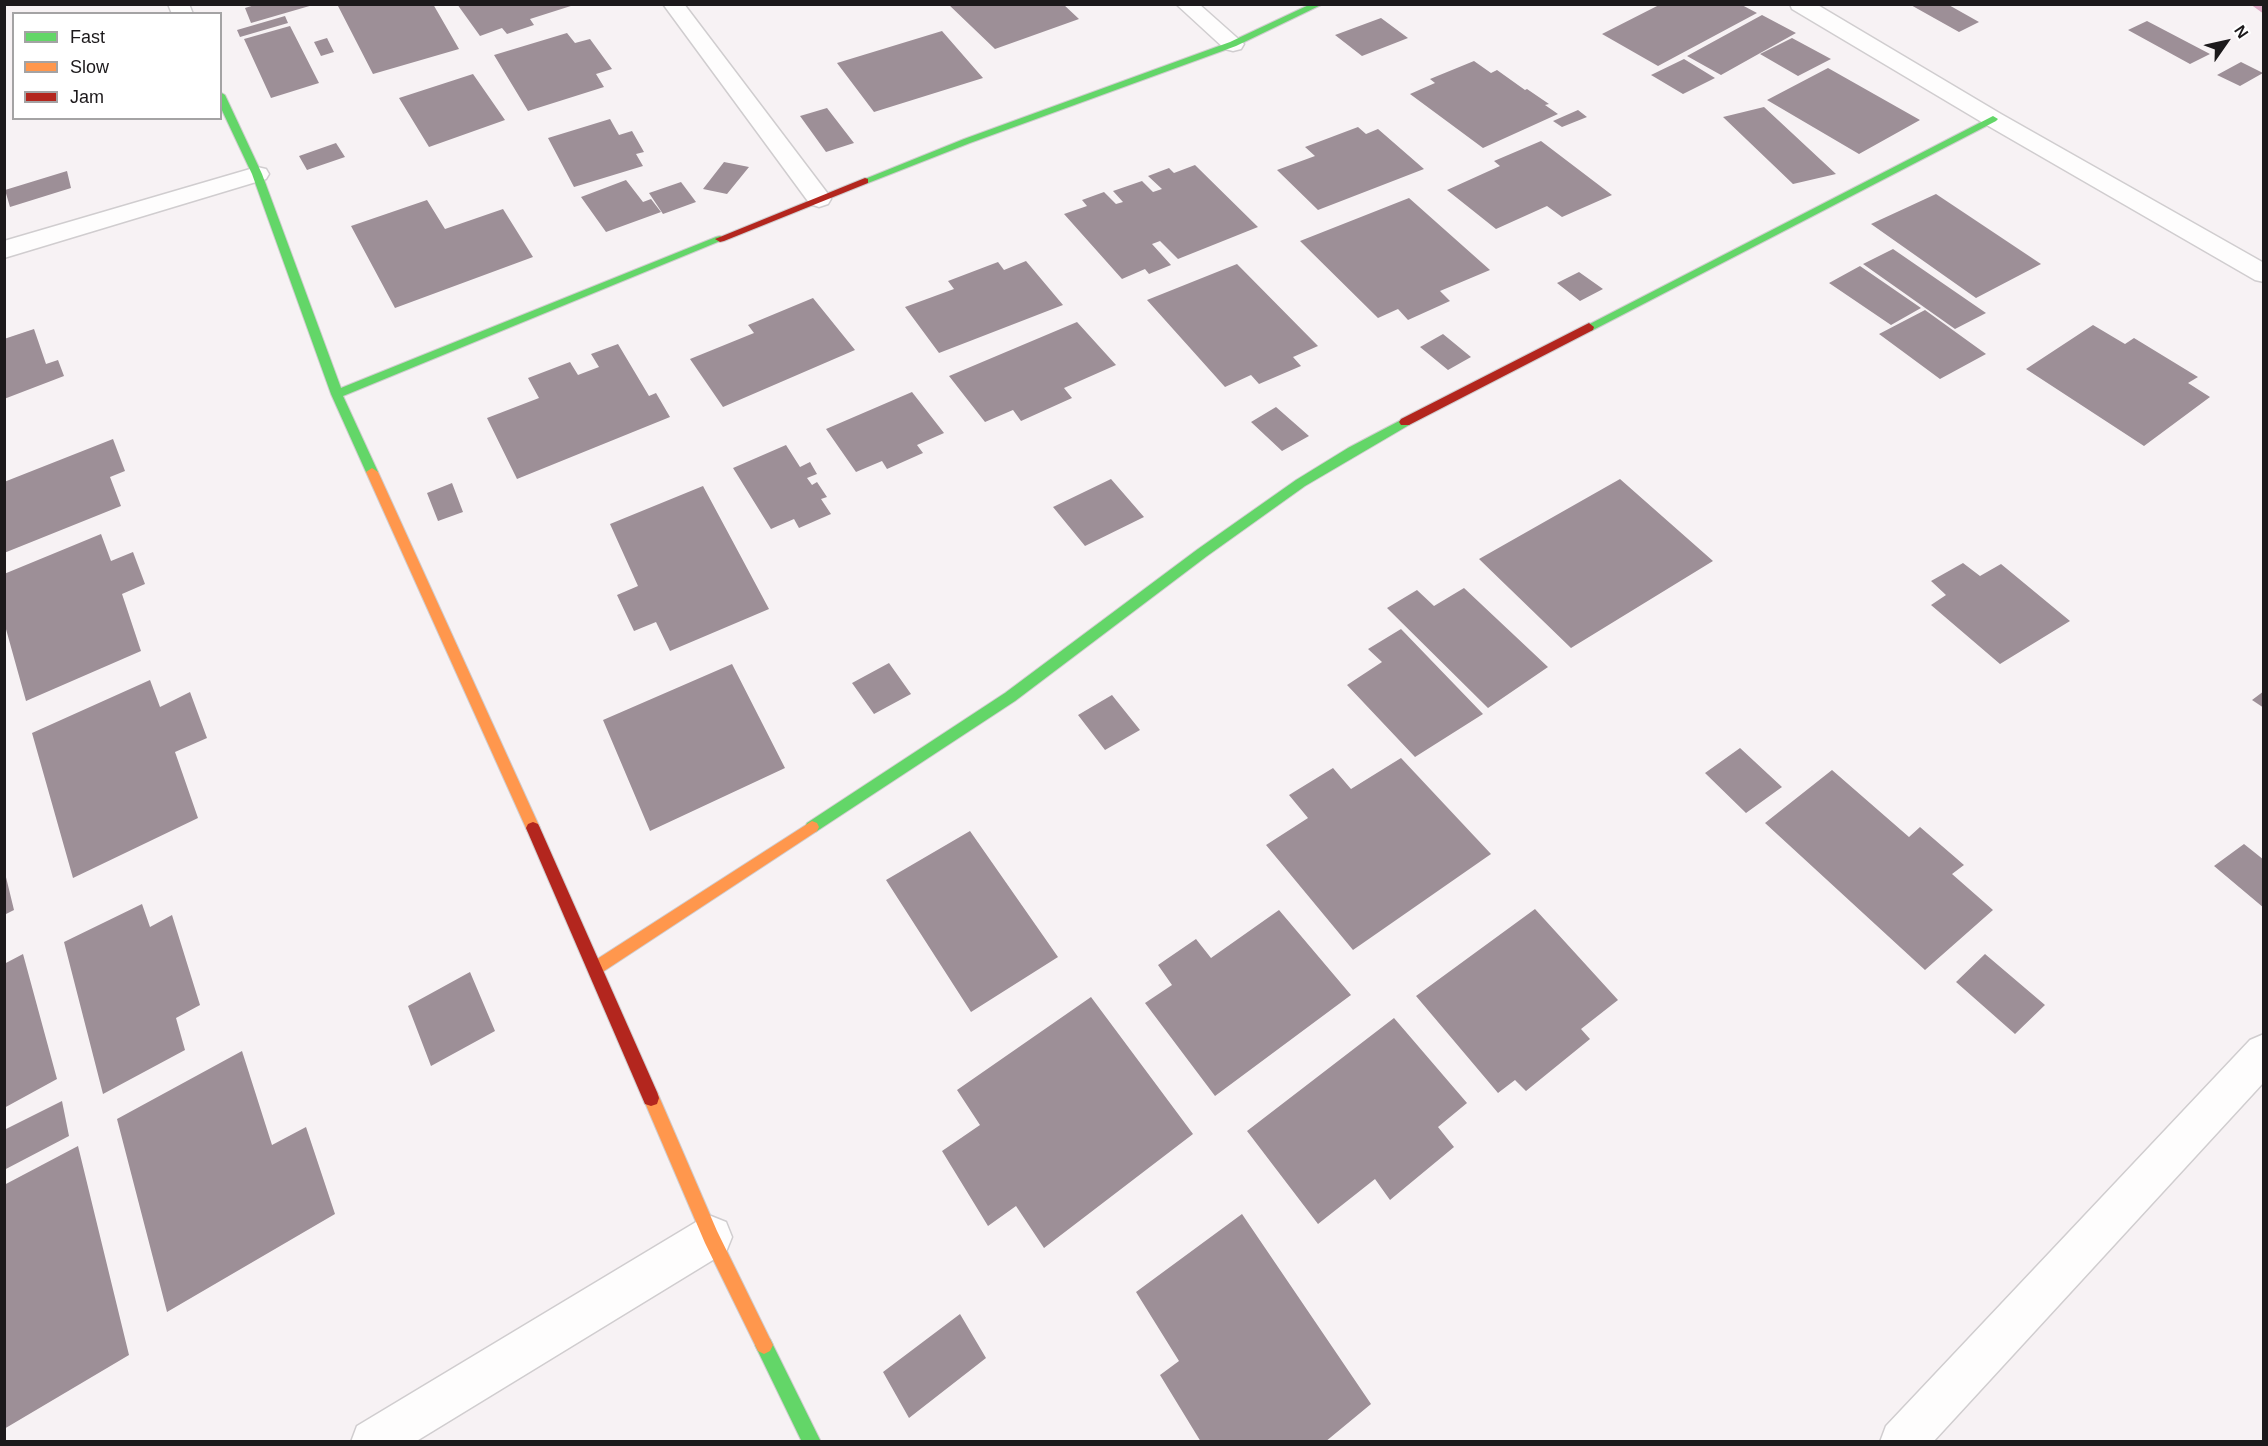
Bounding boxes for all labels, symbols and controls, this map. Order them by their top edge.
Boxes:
legend [12,12,222,120]
north arrow [2196,12,2256,72]
text: N [2231,22,2252,41]
text: Fast [70,27,105,47]
text: Slow [70,57,109,77]
text: Jam [70,87,104,107]

